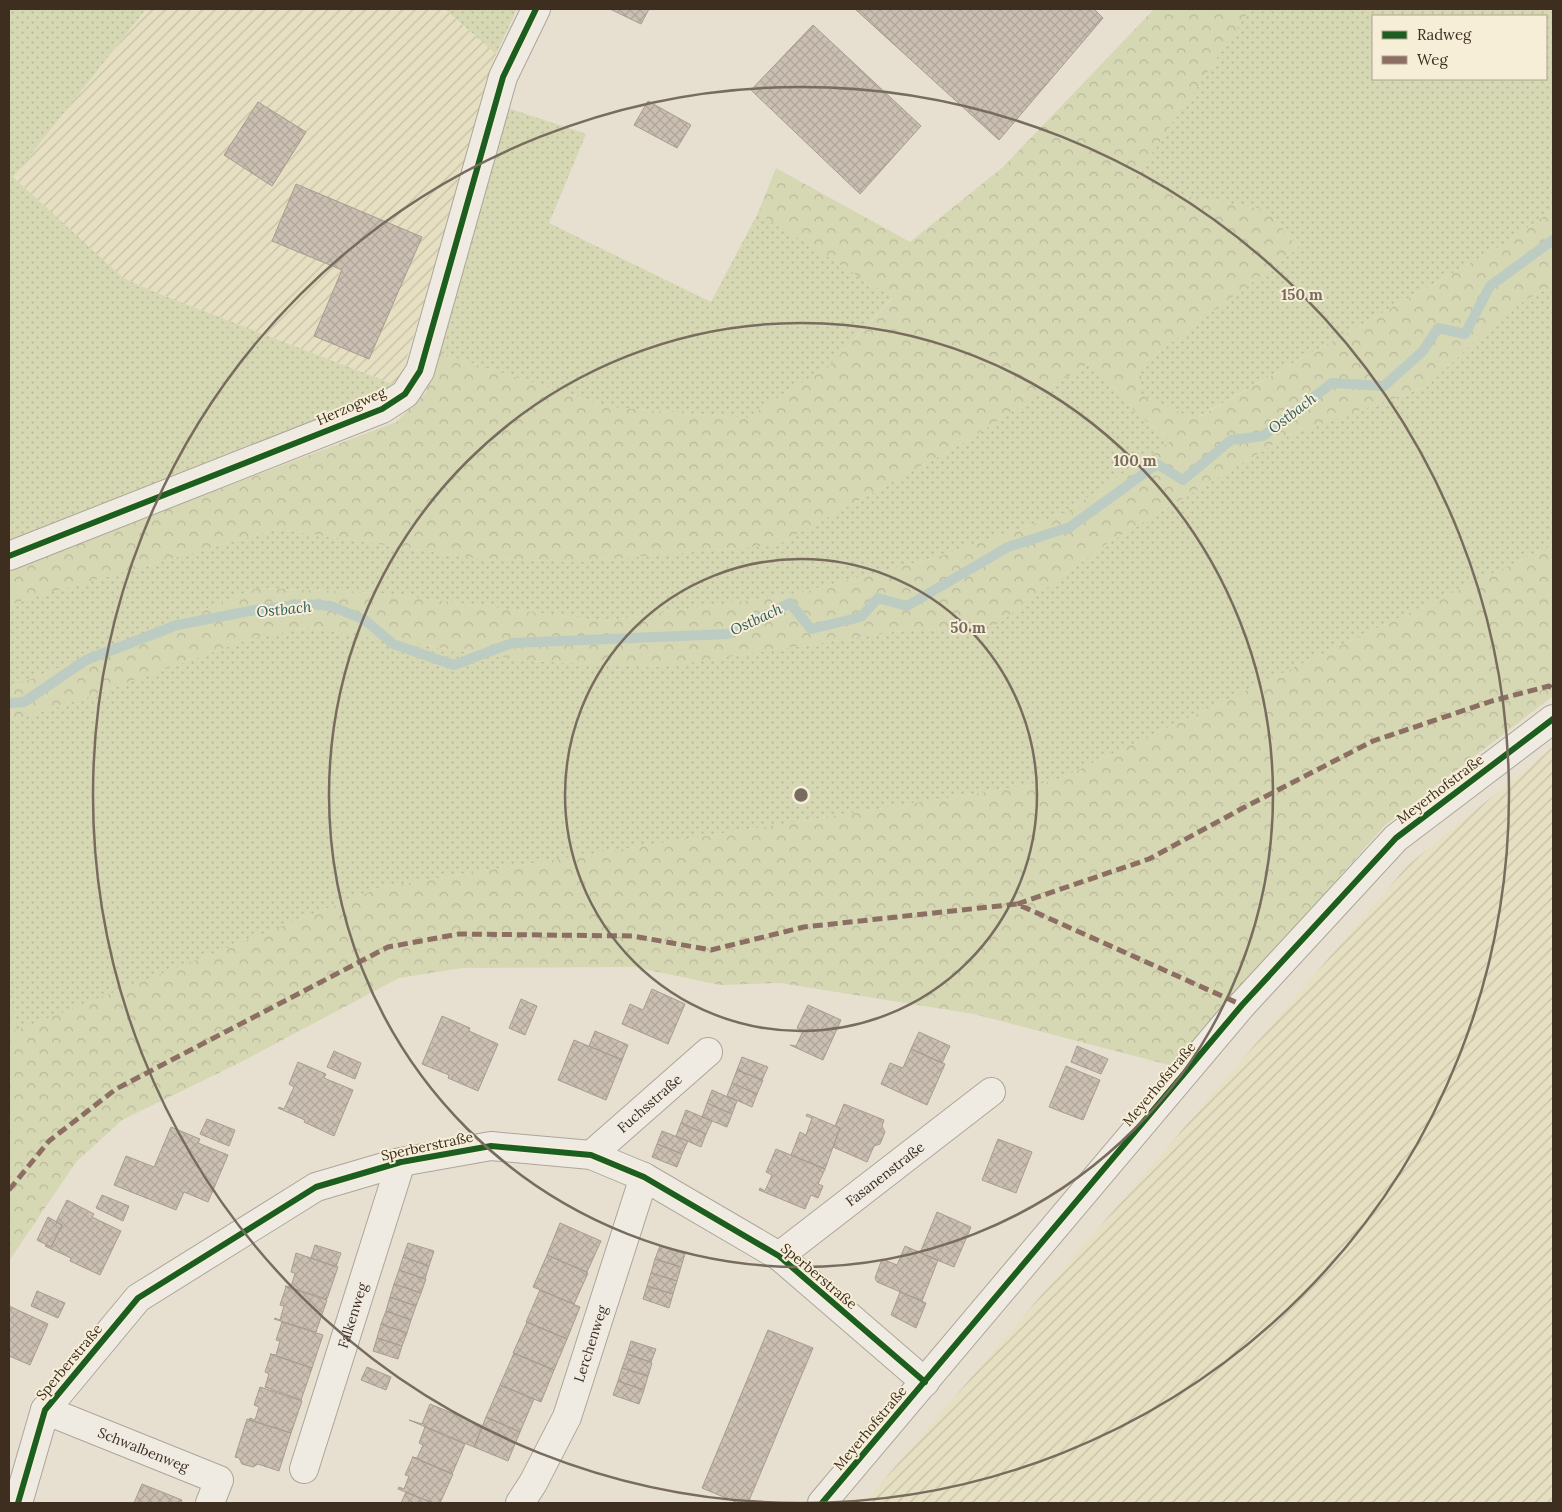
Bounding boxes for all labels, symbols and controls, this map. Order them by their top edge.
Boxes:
legend [1372,15,1547,80]
text: Radweg [1417,25,1472,44]
text: Weg [1417,50,1448,69]
text: 150 m [1281,285,1323,304]
street label: Herzogweg [314,383,389,429]
water label: Ostbach [1264,388,1320,437]
text: 100 m [1114,451,1157,470]
water label: Ostbach [256,597,313,621]
water label: Ostbach [727,599,785,639]
text: 50 m [950,618,986,637]
street label: Meyerhofstraße [1393,750,1487,828]
centre of rings [792,786,810,804]
street label: Meyerhofstraße [1118,1038,1200,1130]
street label: Fuchsstraße [613,1070,686,1137]
street label: Sperberstraße [379,1127,475,1165]
street label: Fasanenstraße [842,1138,928,1210]
street label: Sperberstraße [777,1239,861,1313]
street label: Falkenweg [334,1280,371,1351]
street label: Lerchenweg [570,1303,611,1384]
street label: Sperberstraße [32,1320,106,1404]
street label: Meyerhofstraße [829,1382,911,1474]
street label: Schwalbenweg [95,1423,192,1476]

